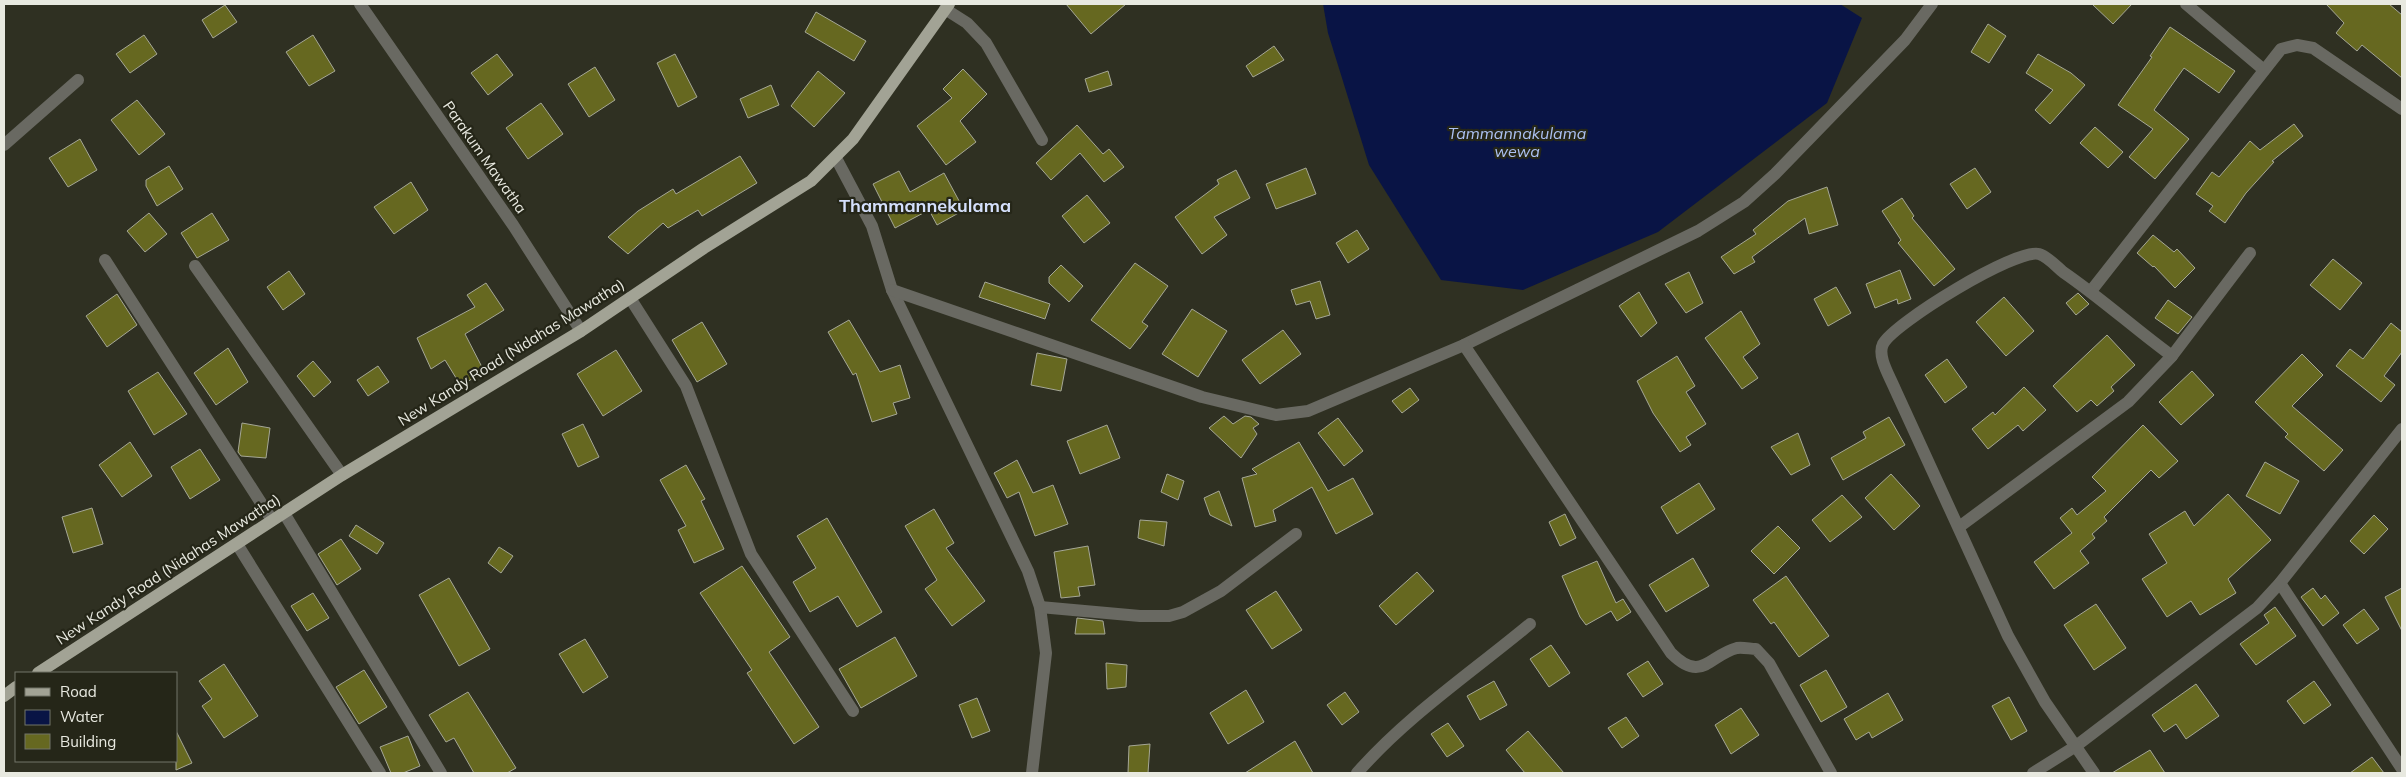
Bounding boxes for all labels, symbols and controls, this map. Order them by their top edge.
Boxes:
street label: Parakum Mawatha [439,97,531,217]
water label: Tammannakulama wewa [1448,123,1587,161]
district label: Thammannekulama [839,194,1011,217]
street label: New Kandy Road (Nidahas Mawatha) [394,274,628,430]
street label: New Kandy Road (Nidahas Mawatha) [52,489,284,649]
legend [15,672,178,762]
text: Road [60,682,97,701]
text: Water [60,707,104,726]
text: Building [60,732,116,751]

